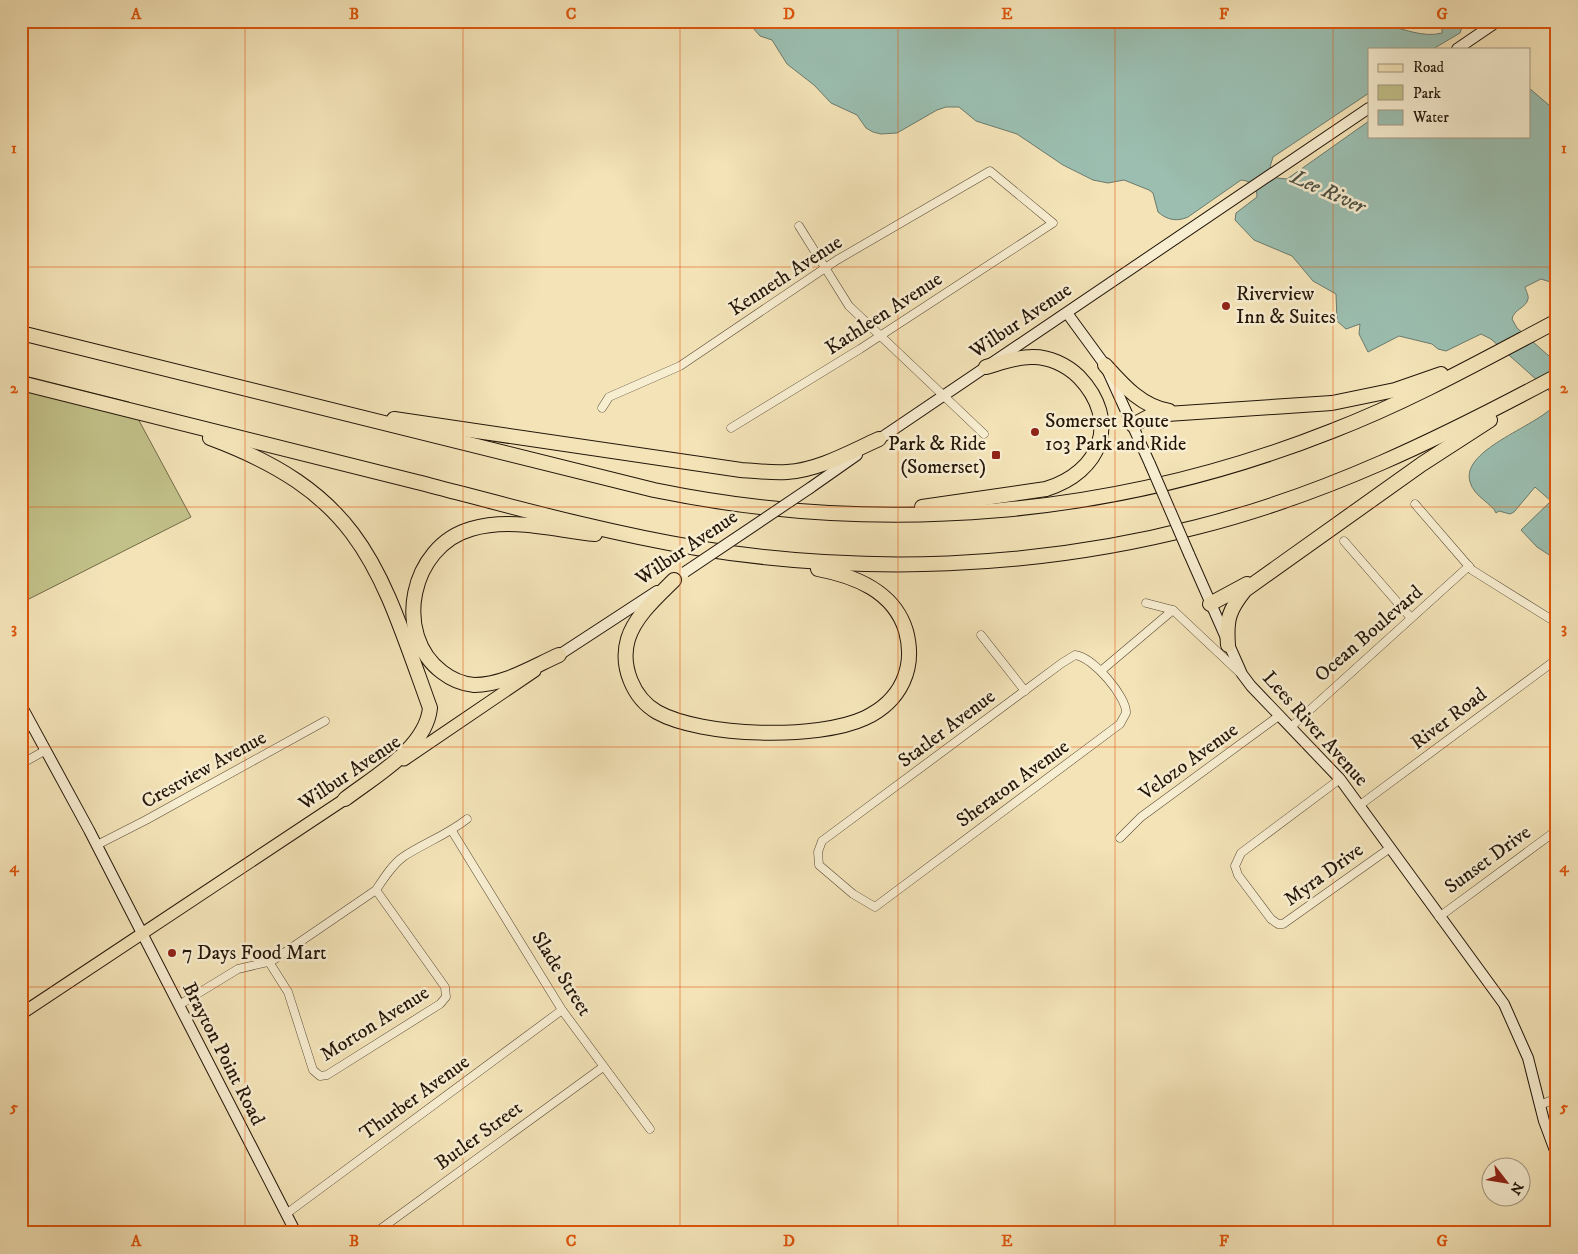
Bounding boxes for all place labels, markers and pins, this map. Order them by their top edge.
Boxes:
place label: Riverview Inn & Suites [1236,282,1336,330]
marker: Riverview Inn & Suites [1220,300,1232,312]
place label: Somerset Route 103 Park and Ride [1045,409,1186,457]
marker: Somerset Route 103 Park and Ride [1029,426,1041,438]
place label: Park & Ride (Somerset) [888,432,986,480]
marker: Park & Ride (Somerset) [990,449,1002,461]
place label: 7 Days Food Mart [182,941,327,966]
marker: 7 Days Food Mart [166,947,178,959]

